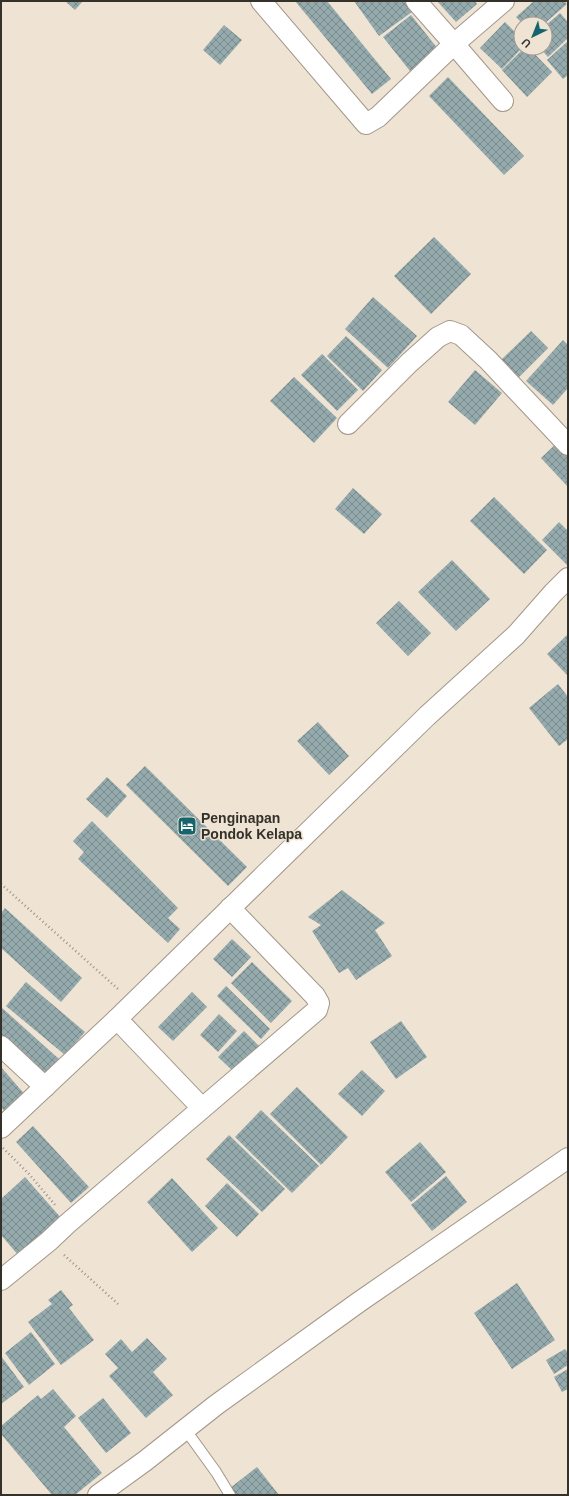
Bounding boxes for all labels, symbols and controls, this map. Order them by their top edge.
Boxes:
north arrow [513,16,553,56]
text: U [519,36,533,50]
place label: Penginapan Pondok Kelapa [201,810,302,842]
hotel icon: Penginapan Pondok Kelapa [176,815,198,837]

